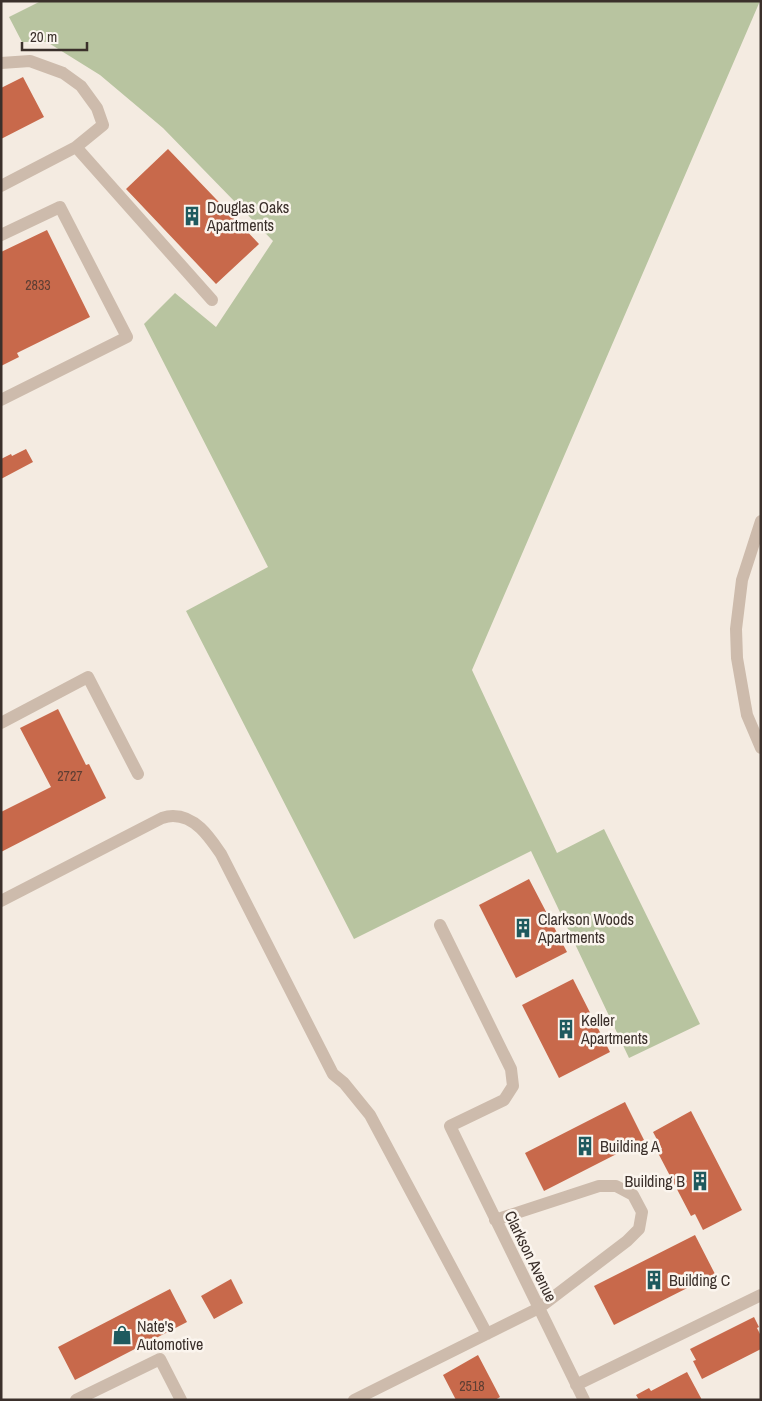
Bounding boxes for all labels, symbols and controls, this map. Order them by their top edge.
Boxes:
scale bar [22,20,88,52]
text: 20 m [30,26,57,47]
place label: Douglas Oaks Apartments [206,196,289,236]
building icon: Douglas Oaks Apartments [181,205,203,227]
house number: 2833 [25,276,51,294]
house number: 2727 [57,767,83,785]
place label: Clarkson Woods Apartments [537,908,634,948]
building icon: Clarkson Woods Apartments [512,917,534,939]
place label: Keller Apartments [580,1009,648,1049]
building icon: Keller Apartments [555,1018,577,1040]
building icon: Building A [574,1135,596,1157]
place label: Building A [600,1135,660,1157]
place label: Building B [624,1170,685,1192]
building icon: Building B [689,1170,711,1192]
street label: Clarkson Avenue [499,1207,563,1305]
building icon: Building C [643,1269,665,1291]
place label: Building C [669,1269,730,1291]
place label: Nate's Automotive [136,1315,203,1355]
shop icon: Nate's Automotive [111,1324,133,1346]
house number: 2518 [459,1377,485,1395]

